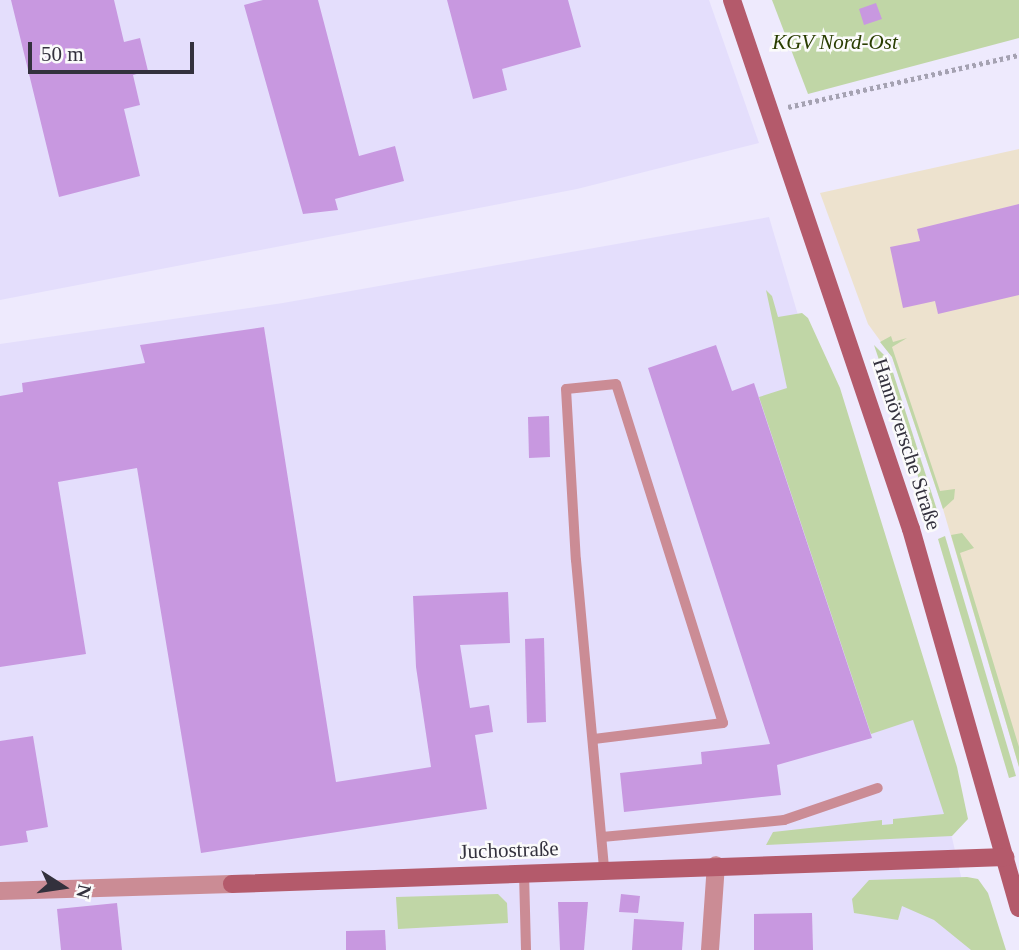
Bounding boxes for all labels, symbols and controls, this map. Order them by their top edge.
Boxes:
scale bar [32,28,198,72]
park label: KGV Nord-Ost [772,29,898,55]
text: 50 m [41,42,84,66]
street label: Hannöversche Straße [867,355,947,533]
street label: Juchostraße [459,836,559,864]
north arrow [28,852,98,922]
text: N [72,883,96,900]

